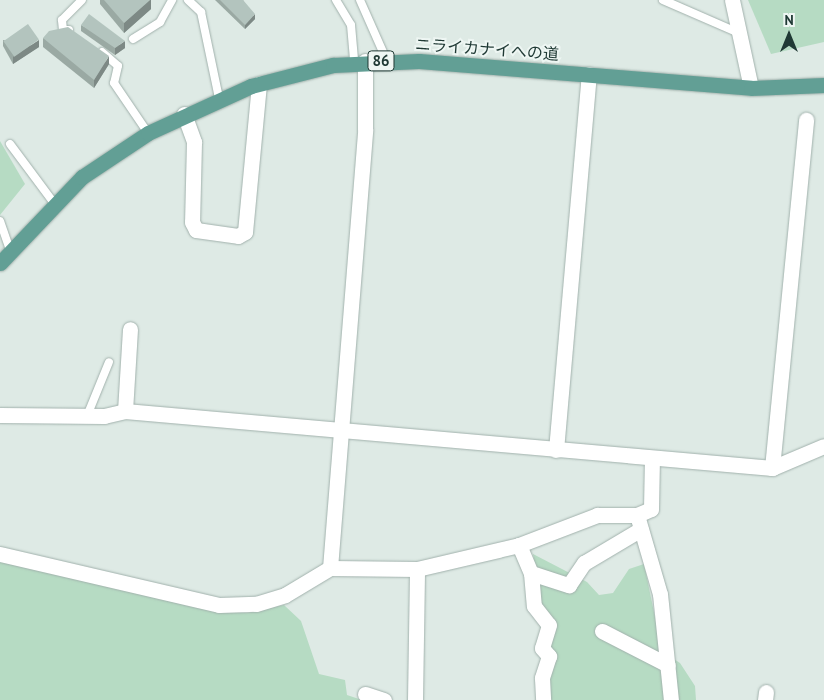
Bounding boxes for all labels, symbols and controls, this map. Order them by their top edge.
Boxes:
north arrow [764,10,814,60]
text: N [784,11,794,29]
street label: ニライカナイへの道 [415,34,559,64]
road number: 86 [367,48,395,74]

